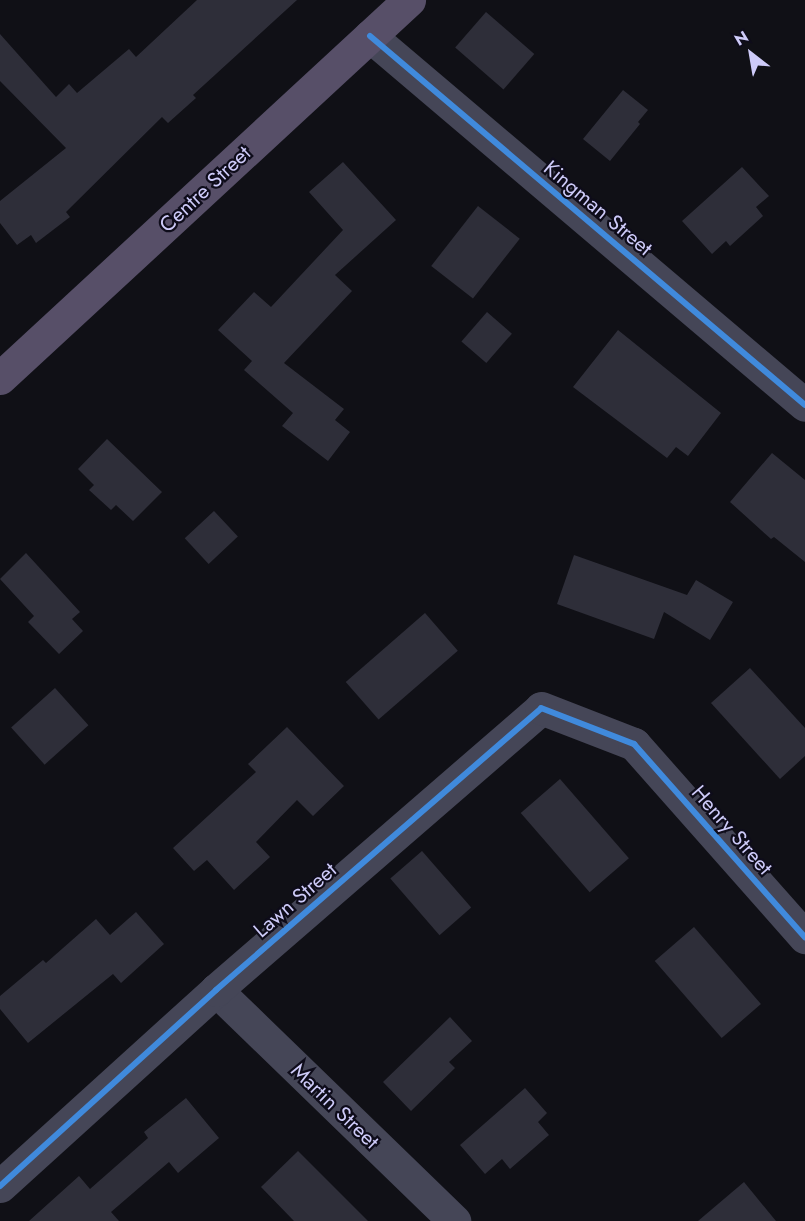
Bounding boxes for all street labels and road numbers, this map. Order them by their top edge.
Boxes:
street label: Centre Street [154,140,256,238]
street label: Kingman Street [538,155,658,261]
street label: Henry Street [686,780,778,880]
street label: Lawn Street [249,857,341,943]
street label: Martin Street [286,1058,384,1154]

